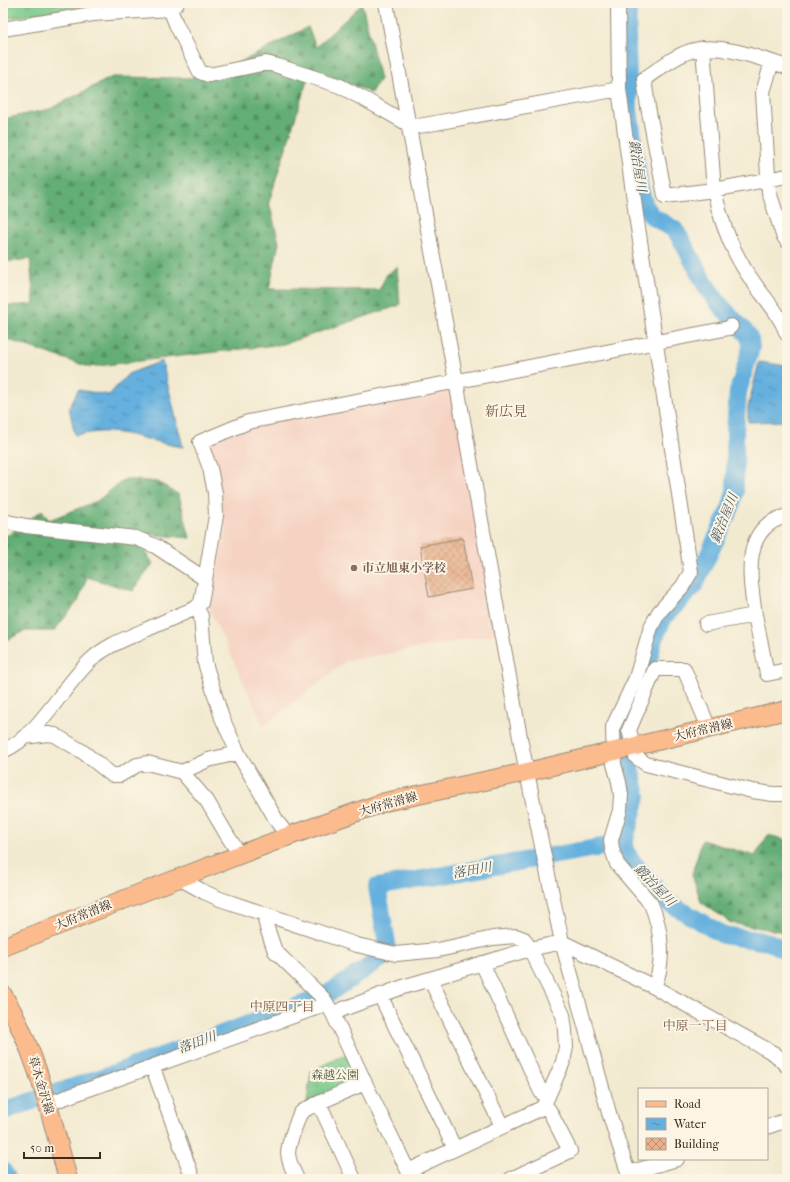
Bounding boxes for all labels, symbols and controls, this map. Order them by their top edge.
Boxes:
water label: 鍛治屋川 [627,139,650,195]
district label: 新広見 [485,403,527,420]
water label: 鍛治屋川 [707,489,741,545]
place label: 市立旭東小学校 [362,561,446,575]
marker: 市立旭東小学校 [349,563,359,573]
street label: 大府常滑線 [672,716,734,744]
street label: 大府常滑線 [357,789,419,819]
water label: 落田川 [451,859,494,881]
water label: 鍛治屋川 [632,861,680,910]
street label: 大府常滑線 [53,897,113,933]
district label: 中原四丁目 [249,999,315,1014]
district label: 中原一丁目 [662,1018,728,1033]
water label: 落田川 [176,1028,220,1056]
street label: 草木金沢線 [26,1054,56,1116]
park label: 森越公園 [311,1068,359,1082]
legend [638,1088,768,1160]
text: Road [674,1097,701,1111]
text: Water [673,1117,707,1131]
scale bar [24,1134,100,1160]
text: Building [674,1137,719,1151]
text: 50 m [30,1141,54,1155]

